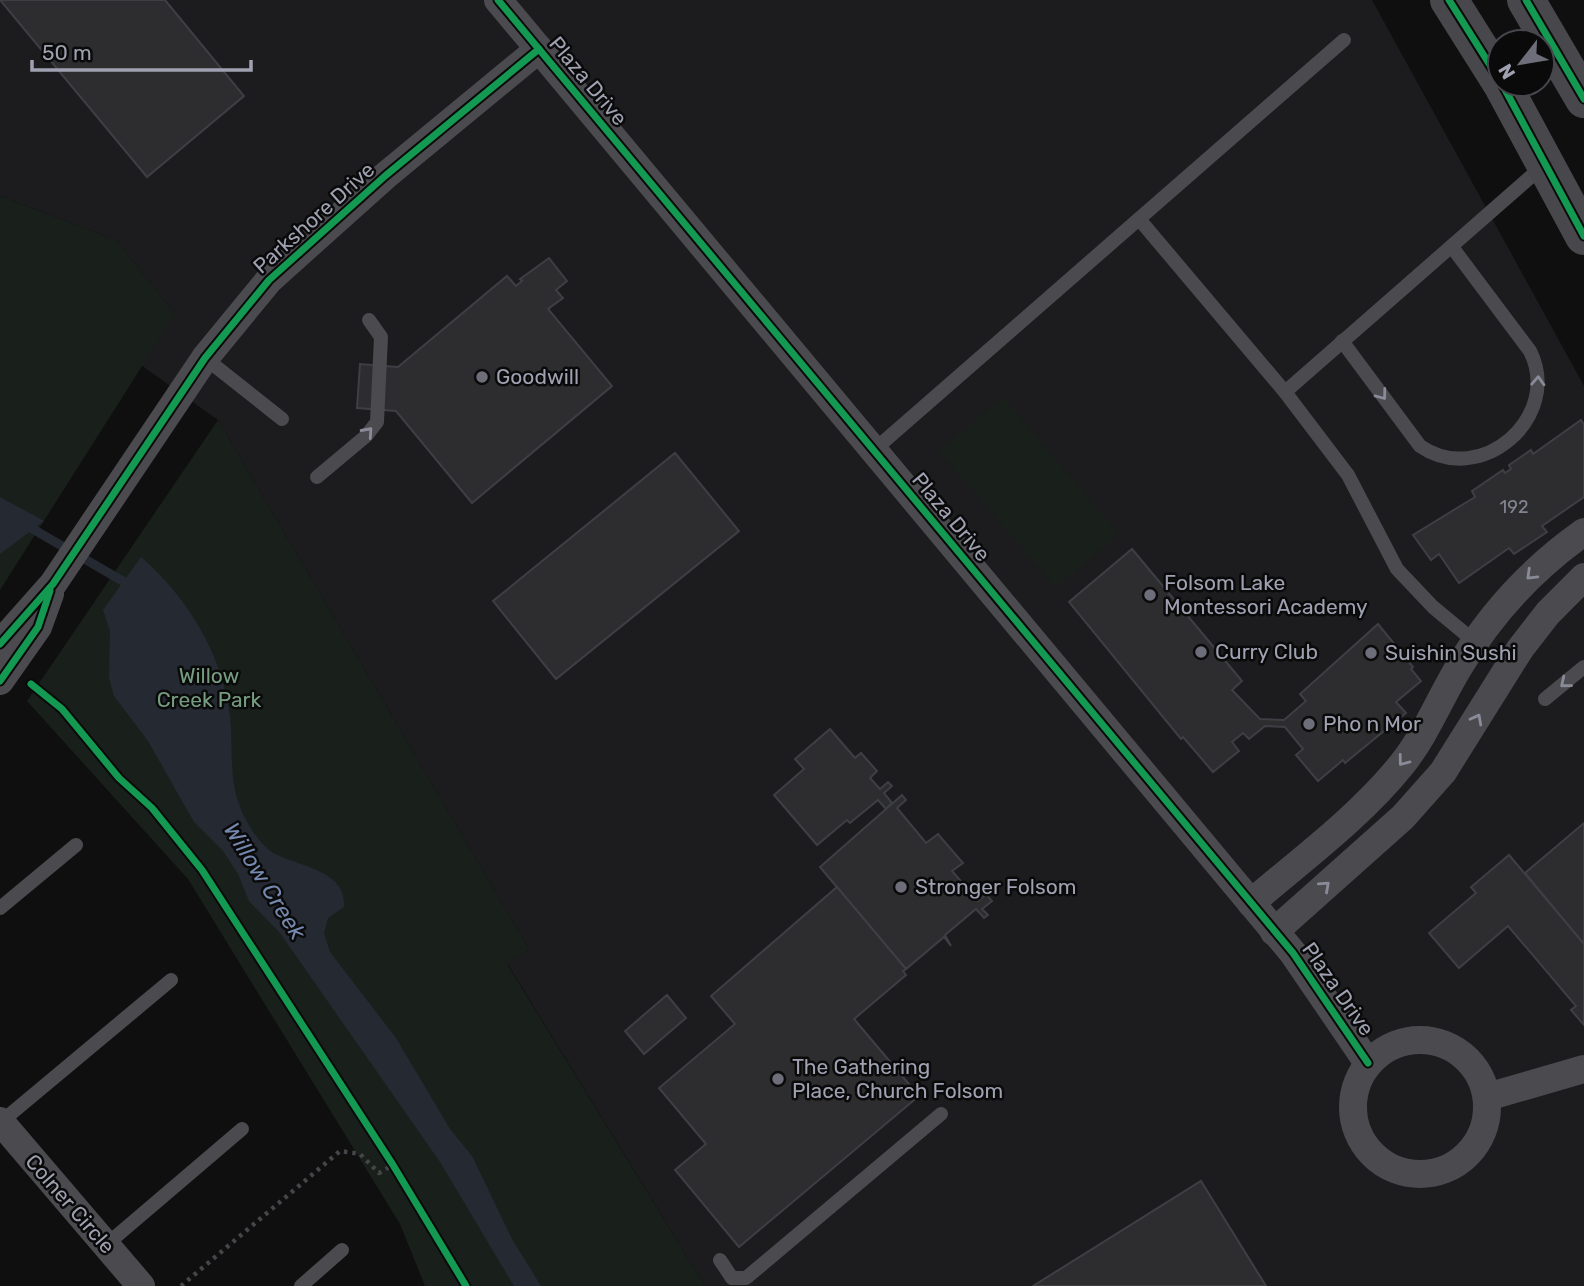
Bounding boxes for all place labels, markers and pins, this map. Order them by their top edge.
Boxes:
place label: Goodwill [496,364,579,389]
marker: Goodwill [474,369,490,385]
place label: Folsom Lake Montessori Academy [1164,570,1368,619]
marker: Folsom Lake Montessori Academy [1142,587,1158,603]
place label: Curry Club [1215,639,1318,664]
place label: Suishin Sushi [1385,640,1517,665]
marker: Curry Club [1193,644,1209,660]
marker: Suishin Sushi [1363,645,1379,661]
place label: Pho n Mor [1323,711,1421,736]
marker: Pho n Mor [1301,716,1317,732]
place label: Stronger Folsom [915,874,1076,899]
marker: Stronger Folsom [893,879,909,895]
place label: The Gathering Place, Church Folsom [792,1054,1003,1103]
marker: The Gathering Place, Church Folsom [770,1071,786,1087]

